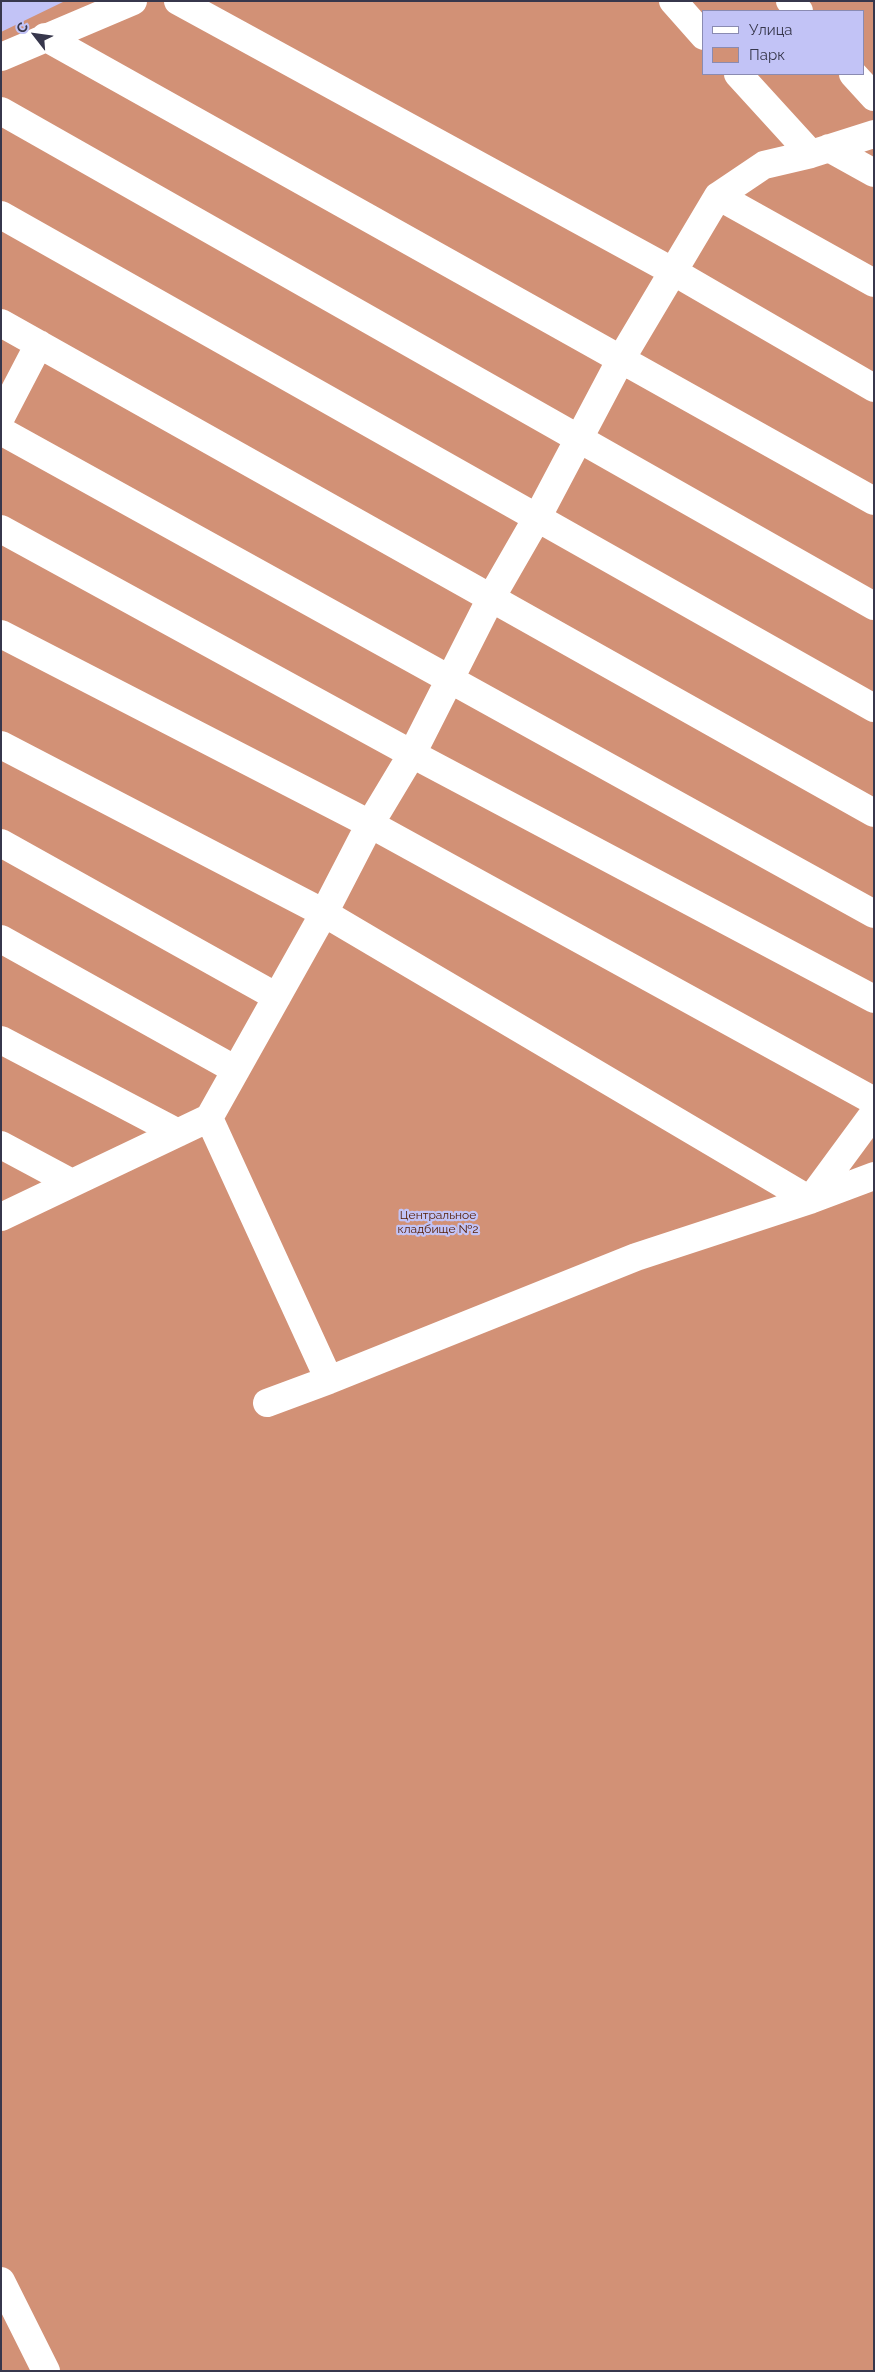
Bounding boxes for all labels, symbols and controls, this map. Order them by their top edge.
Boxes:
north arrow [10,10,60,60]
legend [702,10,865,75]
text: С [13,19,31,36]
text: Улица [749,21,793,39]
text: Парк [749,46,785,64]
park label: Центральное кладбище №2 [398,1208,478,1236]

